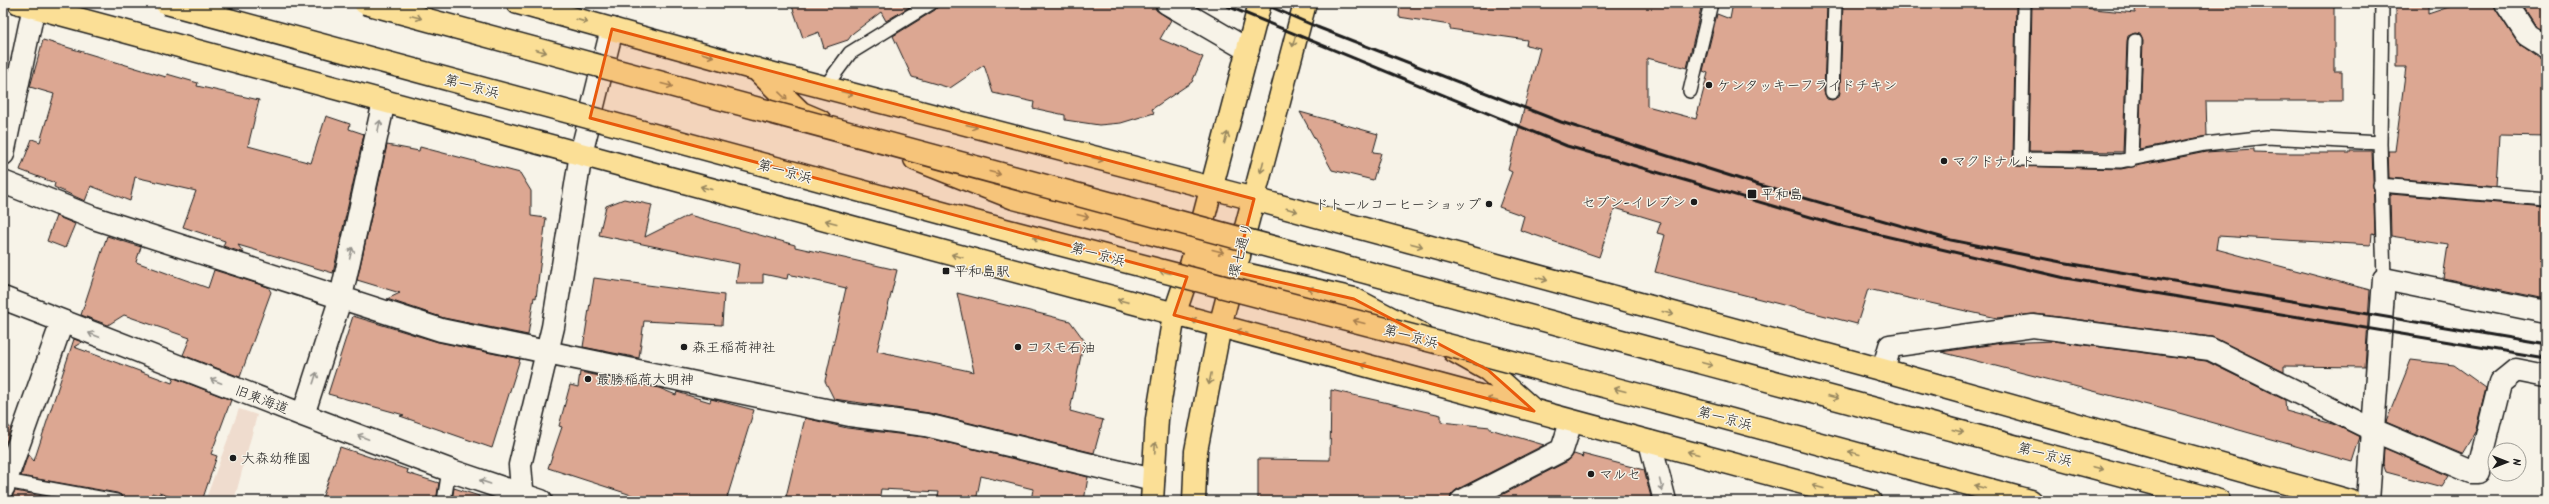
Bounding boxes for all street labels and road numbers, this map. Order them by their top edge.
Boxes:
street label: 第一京浜 [442,69,502,105]
street label: 第一京浜 [755,154,815,190]
street label: 環七通り [1223,220,1259,280]
street label: 第一京浜 [1068,237,1128,273]
street label: 第一京浜 [1381,319,1441,355]
street label: 旧東海道 [232,380,292,420]
street label: 第一京浜 [1695,401,1755,437]
street label: 第一京浜 [2015,437,2075,473]

